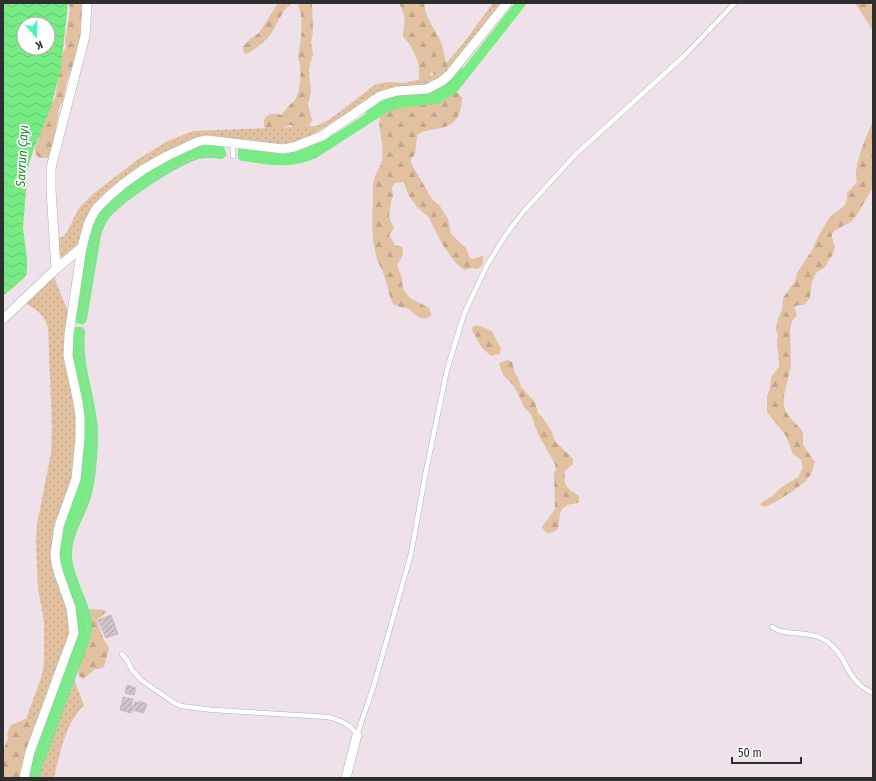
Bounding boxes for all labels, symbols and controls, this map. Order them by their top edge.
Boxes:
north arrow [16,16,56,56]
text: K [33,38,44,52]
water label: Savrun Çayı [13,125,31,188]
scale bar [732,739,801,765]
text: 50 m [738,746,762,760]

